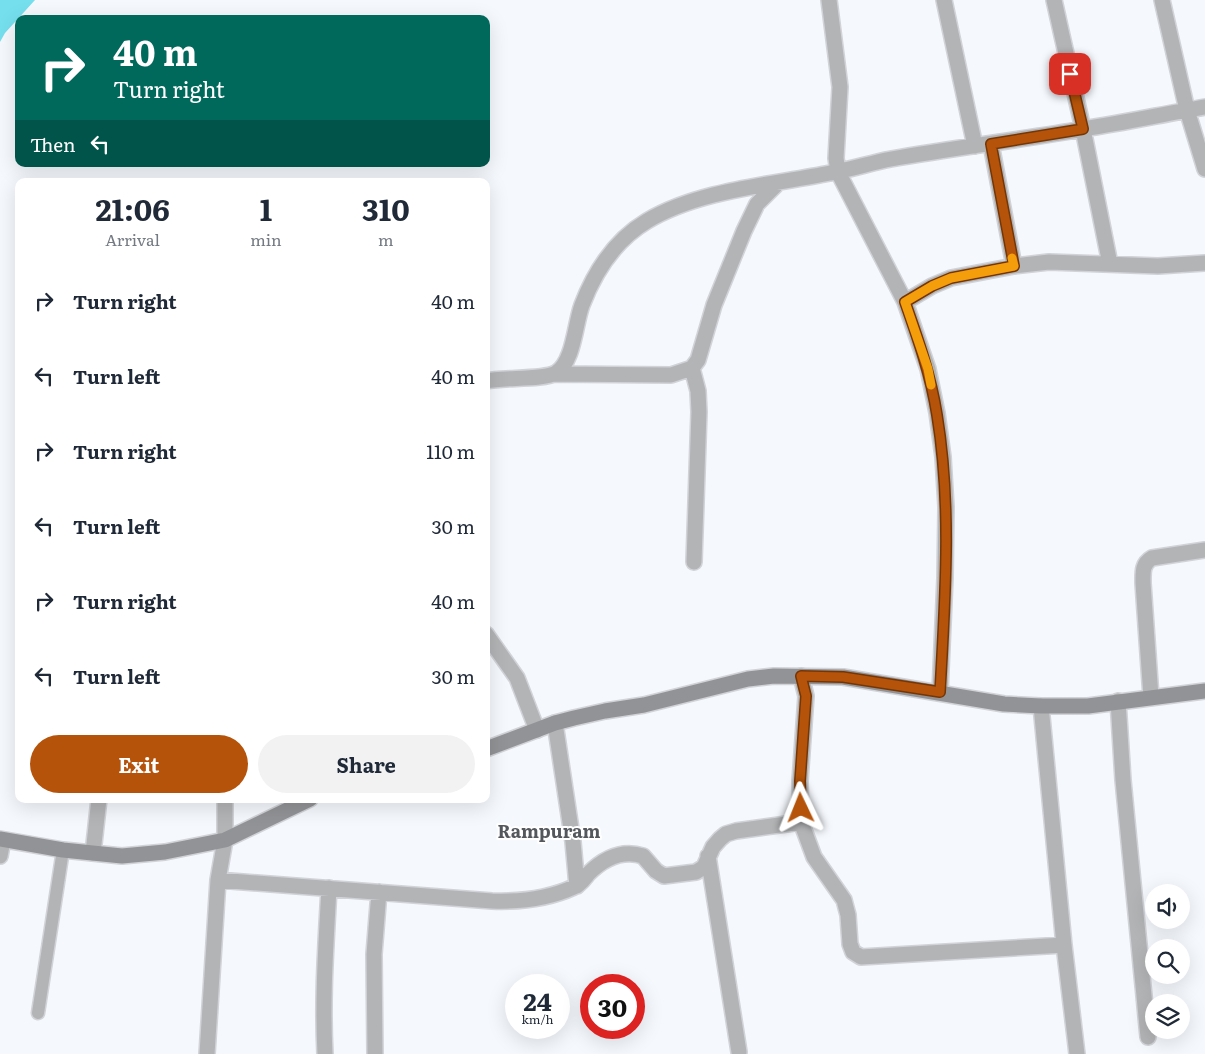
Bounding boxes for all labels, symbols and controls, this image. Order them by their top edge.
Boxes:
text: 40 m [113,25,198,77]
icon: right [30,35,95,100]
pin [1049,53,1091,95]
icon: arrive [1056,60,1084,88]
text: Turn right [113,72,225,105]
text: Then [30,130,76,158]
icon: left [86,130,114,158]
text: 21:06 [95,186,170,230]
text: 1 [260,186,272,230]
text: 310 [362,186,410,230]
text: Arrival [105,227,160,251]
text: min [250,227,282,251]
text: m [378,227,394,251]
icon: right [30,287,58,315]
text: Turn right [73,287,177,315]
text: 40 m [431,287,475,315]
icon: left [30,362,58,390]
text: Turn left [73,362,160,390]
text: 40 m [431,362,475,390]
icon: right [30,437,58,465]
text: Turn right [73,437,177,465]
text: 110 m [426,437,475,465]
icon: left [30,512,58,540]
text: Turn left [73,512,160,540]
text: 30 m [431,512,475,540]
icon: right [30,587,58,615]
text: Turn right [73,587,177,615]
text: 40 m [431,587,475,615]
icon: left [30,662,58,690]
text: Turn left [73,662,160,690]
text: 30 m [431,662,475,690]
button: Exit [30,735,248,793]
button: Share [258,735,475,793]
position arrow [774,781,826,833]
district label: Rampuram [498,817,601,844]
map controls [1145,884,1190,1039]
button: sound [1145,884,1190,929]
button: search [1145,939,1190,984]
speed limit sign: 30 [580,974,645,1039]
text: 24 [523,982,552,1019]
button: layers [1145,994,1190,1039]
text: km/h [522,1010,553,1028]

